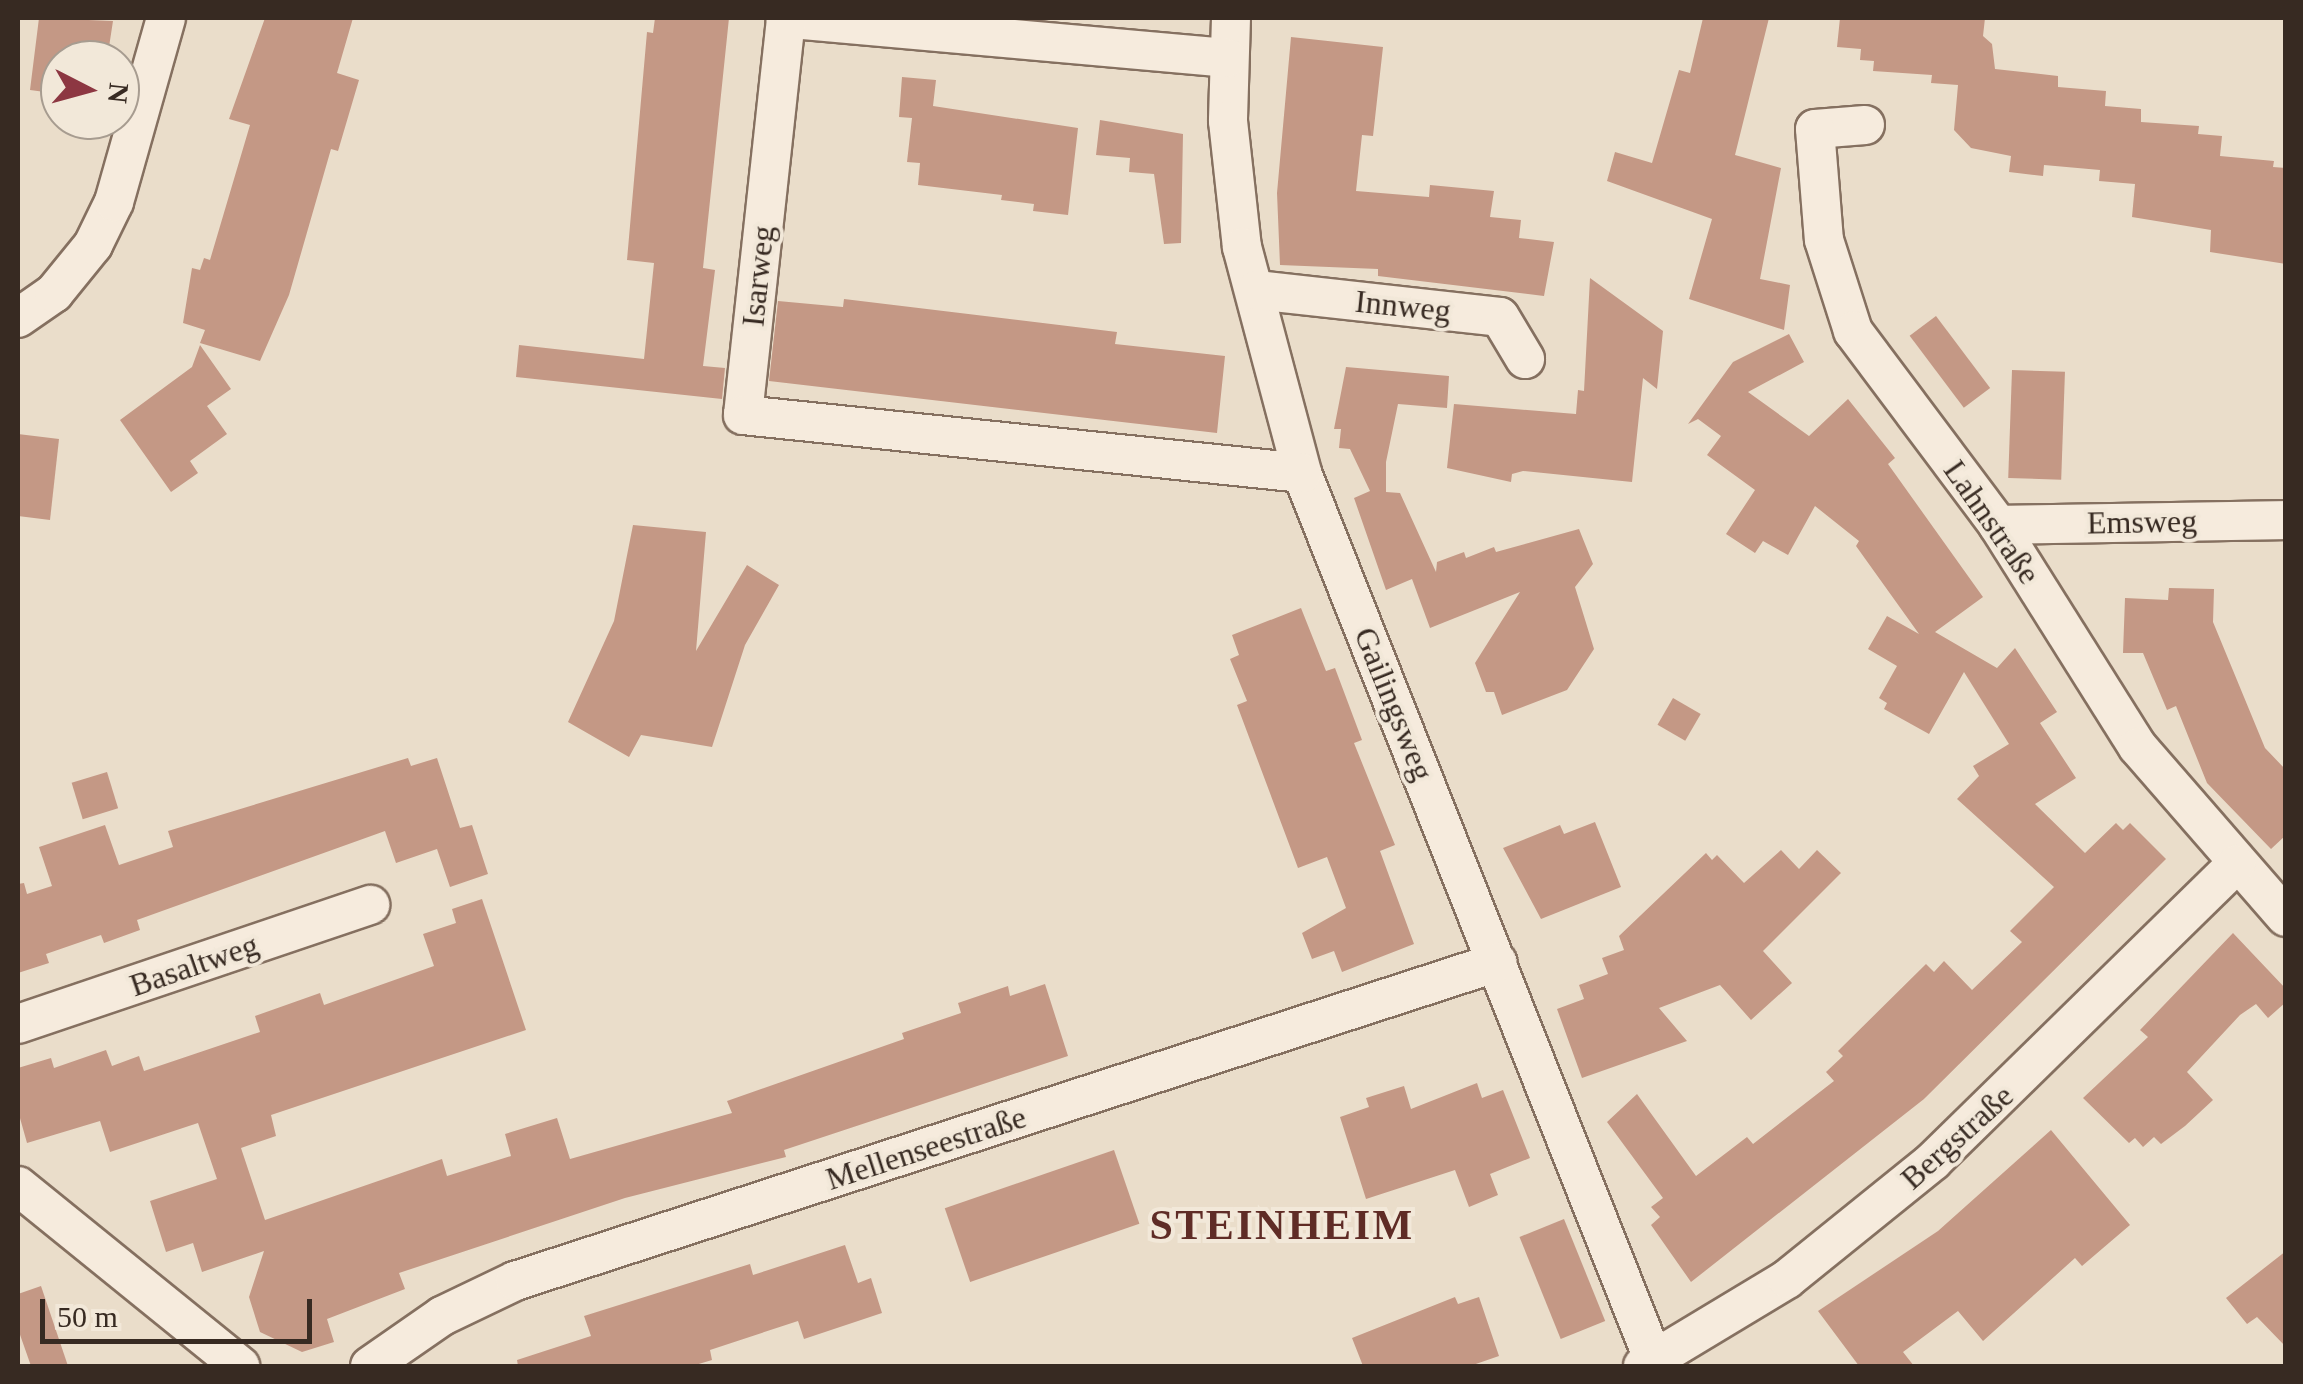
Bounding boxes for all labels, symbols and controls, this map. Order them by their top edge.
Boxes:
north arrow [40,40,140,140]
text: N [102,81,135,105]
street label: Isarweg [734,224,782,328]
street label: Innweg [1353,282,1453,330]
street label: Lahnstraße [1936,453,2048,591]
street label: Emsweg [2087,502,2197,542]
street label: Gailingsweg [1346,622,1442,786]
street label: Basaltweg [125,925,263,1005]
street label: Bergstraße [1893,1077,2021,1197]
street label: Mellenseestraße [821,1098,1031,1198]
district label: STEINHEIM [1149,1200,1415,1250]
scale bar [45,1279,318,1341]
text: 50 m [57,1300,118,1333]

